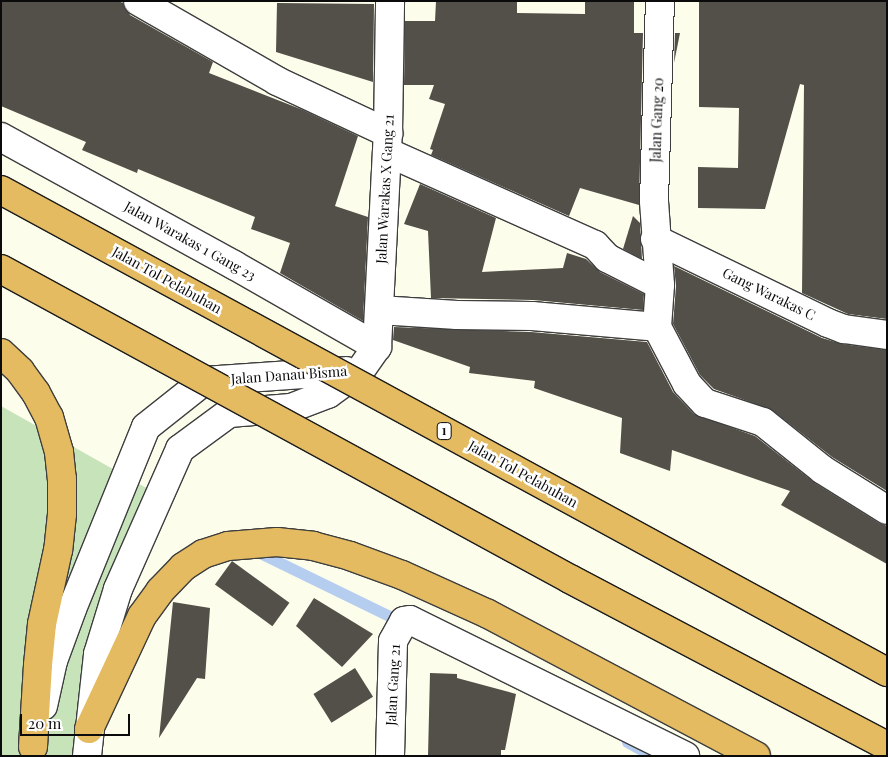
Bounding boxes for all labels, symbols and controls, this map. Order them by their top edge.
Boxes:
street label: Jalan Gang 20 [647,77,667,163]
street label: Jalan Warakas X Gang 21 [373,113,397,265]
street label: Jalan Warakas 1 Gang 23 [121,198,259,284]
street label: Jalan Tol Pelabuhan [109,243,225,317]
street label: Gang Warakas C [720,264,818,324]
street label: Jalan Danau Bisma [230,363,348,387]
road number: 1 [436,422,452,441]
street label: Jalan Tol Pelabuhan [465,437,581,511]
street label: Jalan Gang 21 [382,644,404,726]
scale bar [22,704,132,736]
text: 20 m [28,713,61,733]

